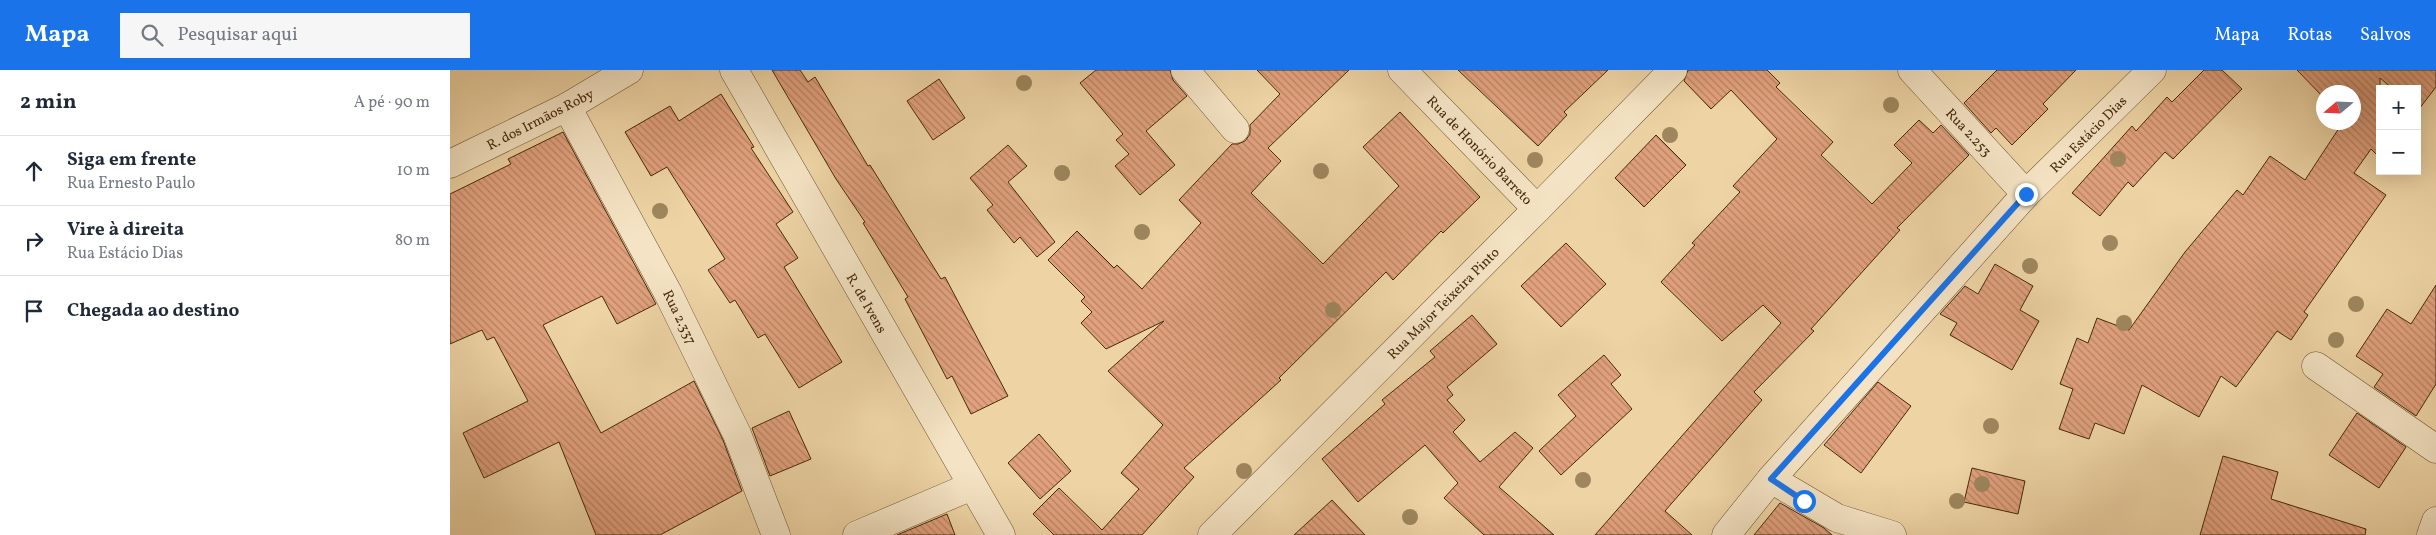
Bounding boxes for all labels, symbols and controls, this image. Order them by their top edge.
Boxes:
search box [120,13,470,58]
text: Mapa [25,18,90,52]
icon: search [138,21,166,49]
text: Pesquisar aqui [178,22,298,48]
text: Mapa [2215,23,2260,48]
text: Rotas [2288,23,2332,48]
text: Salvos [2360,23,2411,48]
street label: R. dos Irmãos Roby [484,85,598,156]
north arrow [2316,85,2361,130]
map controls [2376,85,2421,175]
button: + [2376,85,2421,130]
text: 2 min [20,88,77,117]
text: A pé · 90 m [354,92,430,114]
street label: Rua de Honório Barreto [1422,92,1536,210]
street label: Rua Estácio Dias [2046,92,2132,178]
street label: Rua 2.253 [1941,105,1995,161]
button: − [2376,130,2421,175]
text: Siga em frente [67,147,196,173]
icon: ahead [20,157,48,185]
text: 10 m [397,160,430,182]
text: Rua Ernesto Paulo [67,173,195,195]
route end [2015,183,2038,206]
text: Vire à direita [67,217,184,243]
icon: right [20,227,48,255]
text: 80 m [395,230,430,252]
text: Rua Estácio Dias [67,243,183,265]
street label: Rua Major Teixeira Pinto [1384,244,1504,364]
street label: R. de Ivens [841,270,890,337]
street label: Rua 2.337 [657,287,700,348]
icon: arrive [20,297,48,325]
text: Chegada ao destino [67,298,239,324]
route start [1793,490,1816,513]

